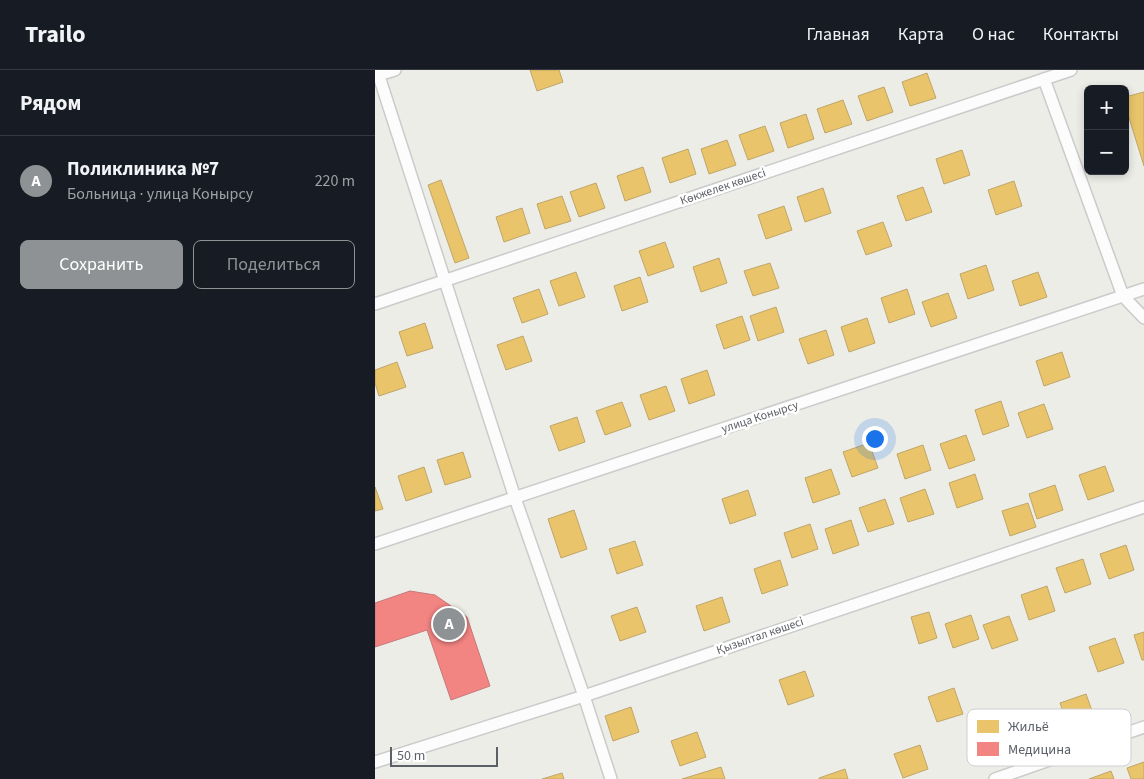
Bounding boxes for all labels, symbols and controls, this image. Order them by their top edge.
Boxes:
text: Trailo [25,17,86,52]
text: Главная [807,22,870,47]
text: Карта [898,22,944,47]
text: О нас [972,22,1015,47]
text: Контакты [1043,22,1119,47]
map controls [1084,85,1129,175]
button: + [1084,85,1129,130]
text: Рядом [20,88,81,118]
button: − [1084,130,1129,175]
text: Поликлиника №7 [67,156,219,183]
street label: Көкжелек көшесі [678,164,768,210]
text: A [31,170,41,192]
text: 220 m [315,170,355,192]
text: Больница · улица Конырсу [67,183,253,205]
button: Сохранить [20,240,183,289]
button: Поделиться [193,240,355,289]
street label: улица Конырсу [719,396,801,437]
your location [862,426,888,452]
pin: A [433,605,465,643]
street label: Қызылтал көшесі [714,613,806,659]
legend [967,709,1131,766]
text: Жильё [1008,717,1049,737]
text: Медицина [1008,740,1071,760]
scale bar [390,744,497,767]
text: 50 m [397,746,425,766]

